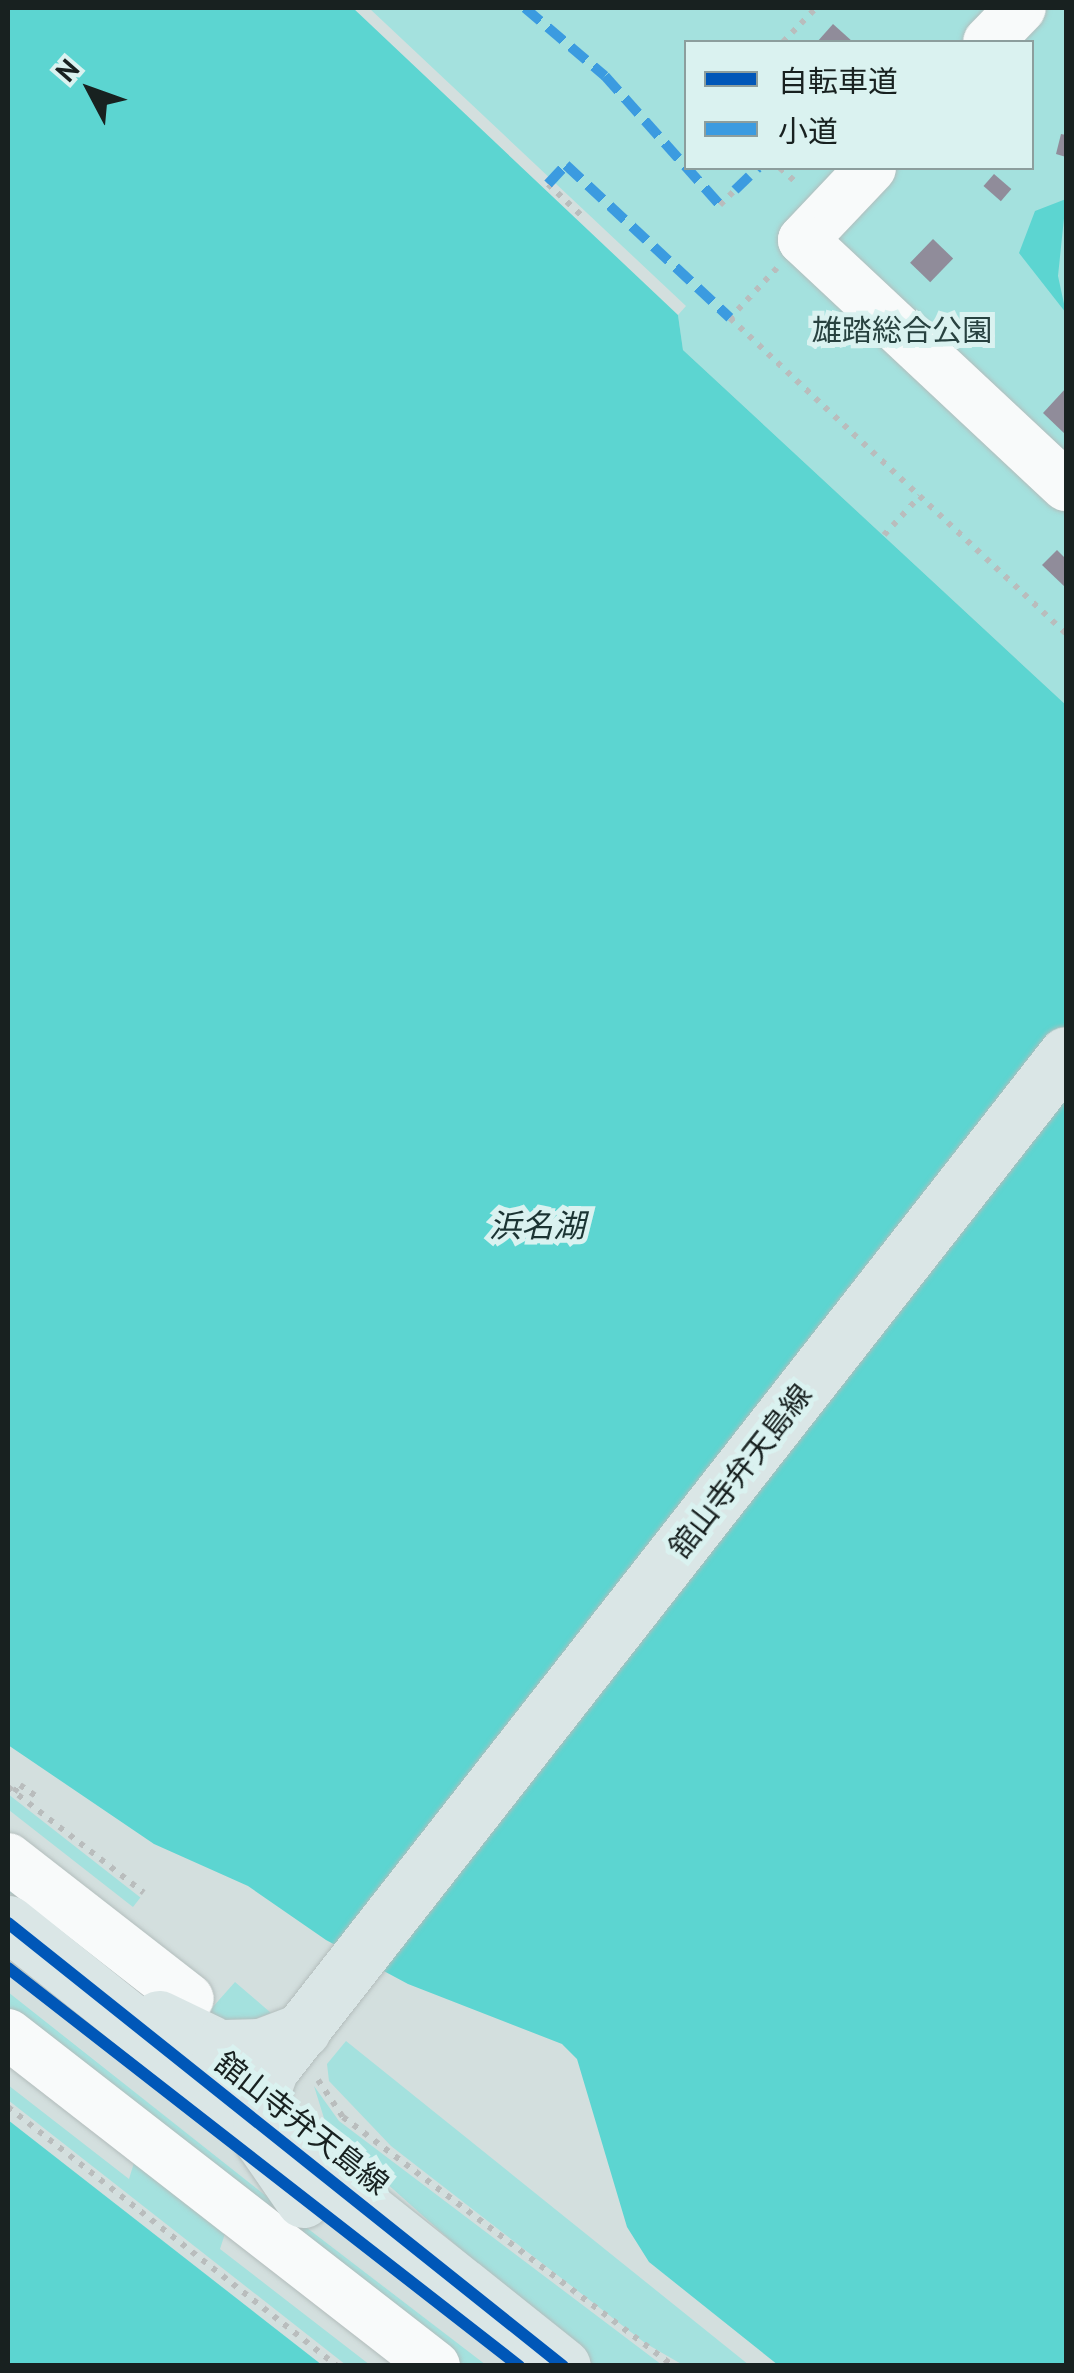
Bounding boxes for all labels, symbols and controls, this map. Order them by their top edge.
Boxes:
north arrow [40,40,140,140]
legend [684,40,1034,170]
text: N [47,51,87,89]
text: 自転車道 [778,61,898,100]
text: 小道 [778,111,838,150]
park label: 雄踏総合公園 [812,312,992,348]
water label: 浜名湖 [489,1206,585,1244]
street label: 舘山寺弁天島線 [661,1377,819,1565]
street label: 舘山寺弁天島線 [208,2044,396,2202]

